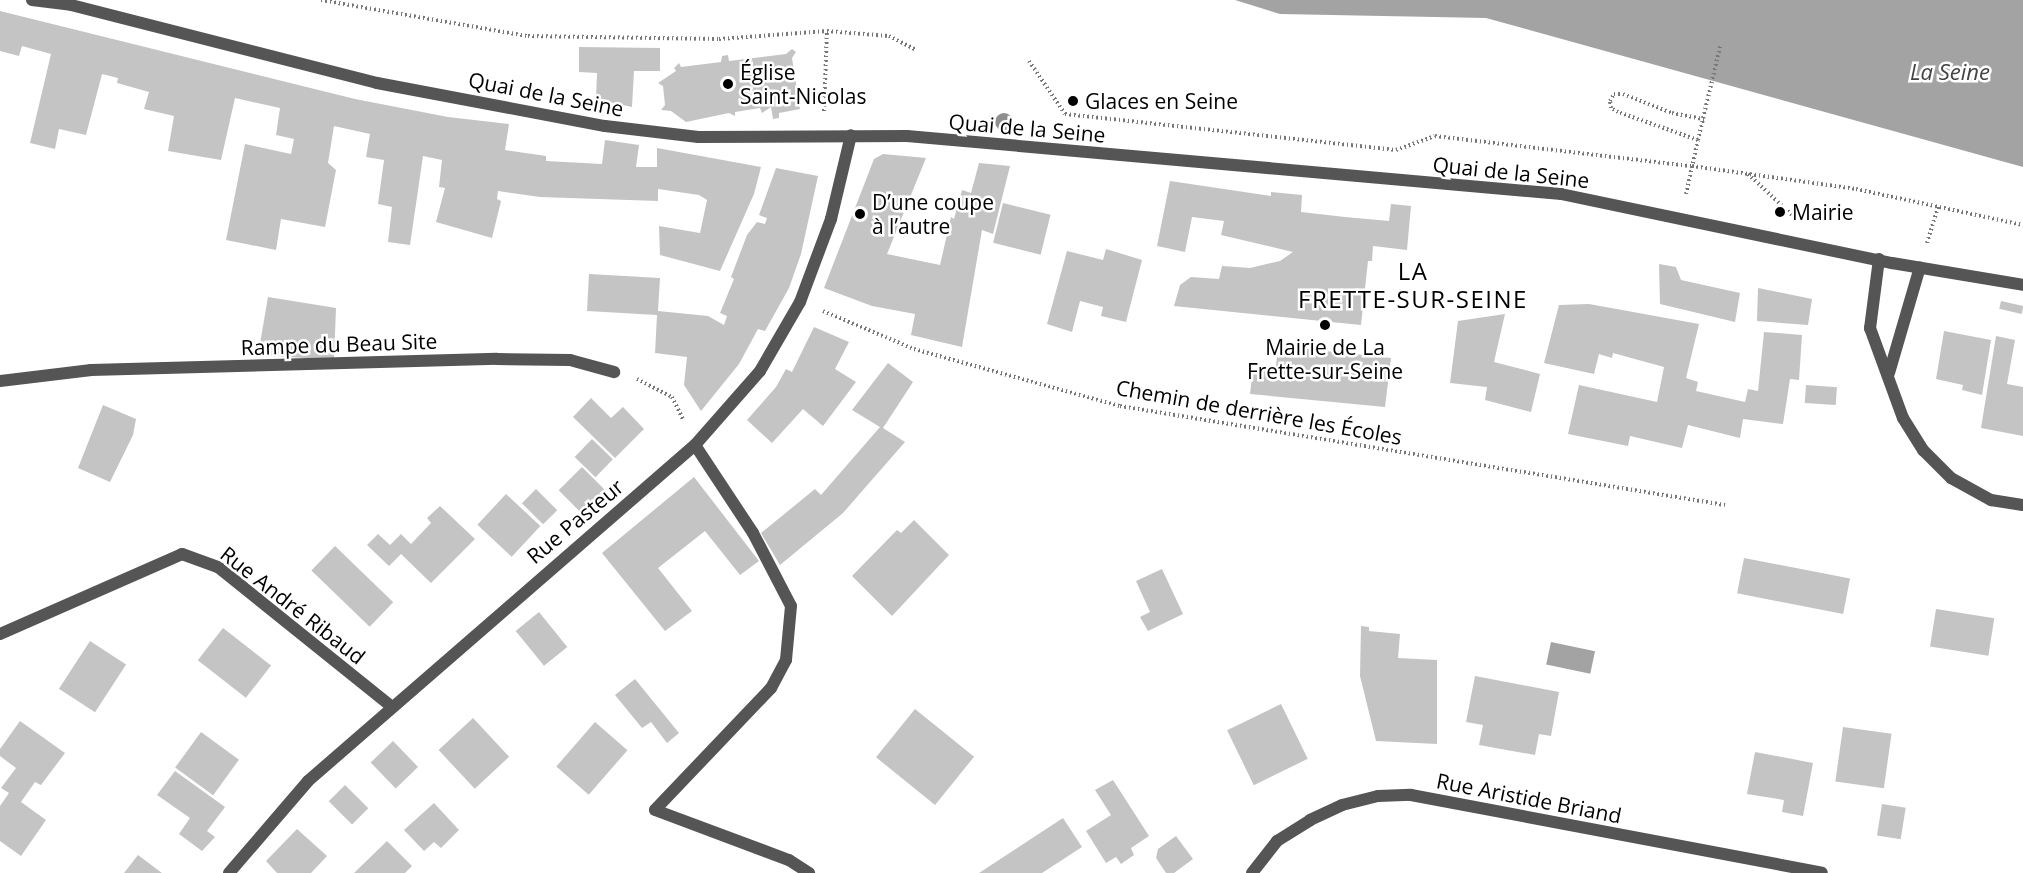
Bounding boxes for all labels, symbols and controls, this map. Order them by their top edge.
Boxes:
place label: Église Saint-Nicolas [740,59,866,109]
water label: La Seine [1910,59,1990,85]
street label: Quai de la Seine [466,67,626,121]
marker: Église Saint-Nicolas [721,77,735,91]
place label: Glaces en Seine [1085,88,1238,114]
marker: Glaces en Seine [1066,94,1080,108]
street label: Quai de la Seine [947,109,1107,147]
street label: Quai de la Seine [1431,151,1591,193]
place label: D’une coupe à l’autre [872,189,994,239]
place label: Mairie [1792,199,1854,225]
marker: Mairie [1773,205,1787,219]
marker: D’une coupe à l’autre [853,207,867,221]
district label: LA FRETTE-SUR-SEINE [1298,257,1528,313]
marker: Mairie de La Frette-sur-Seine [1318,318,1332,332]
street label: Rampe du Beau Site [240,328,438,360]
place label: Mairie de La Frette-sur-Seine [1247,334,1403,384]
street label: Chemin de derrière les Écoles [1114,374,1404,450]
street label: Rue Pasteur [522,473,628,569]
street label: Rue André Ribaud [216,541,370,669]
street label: Rue Aristide Briand [1434,768,1624,828]

